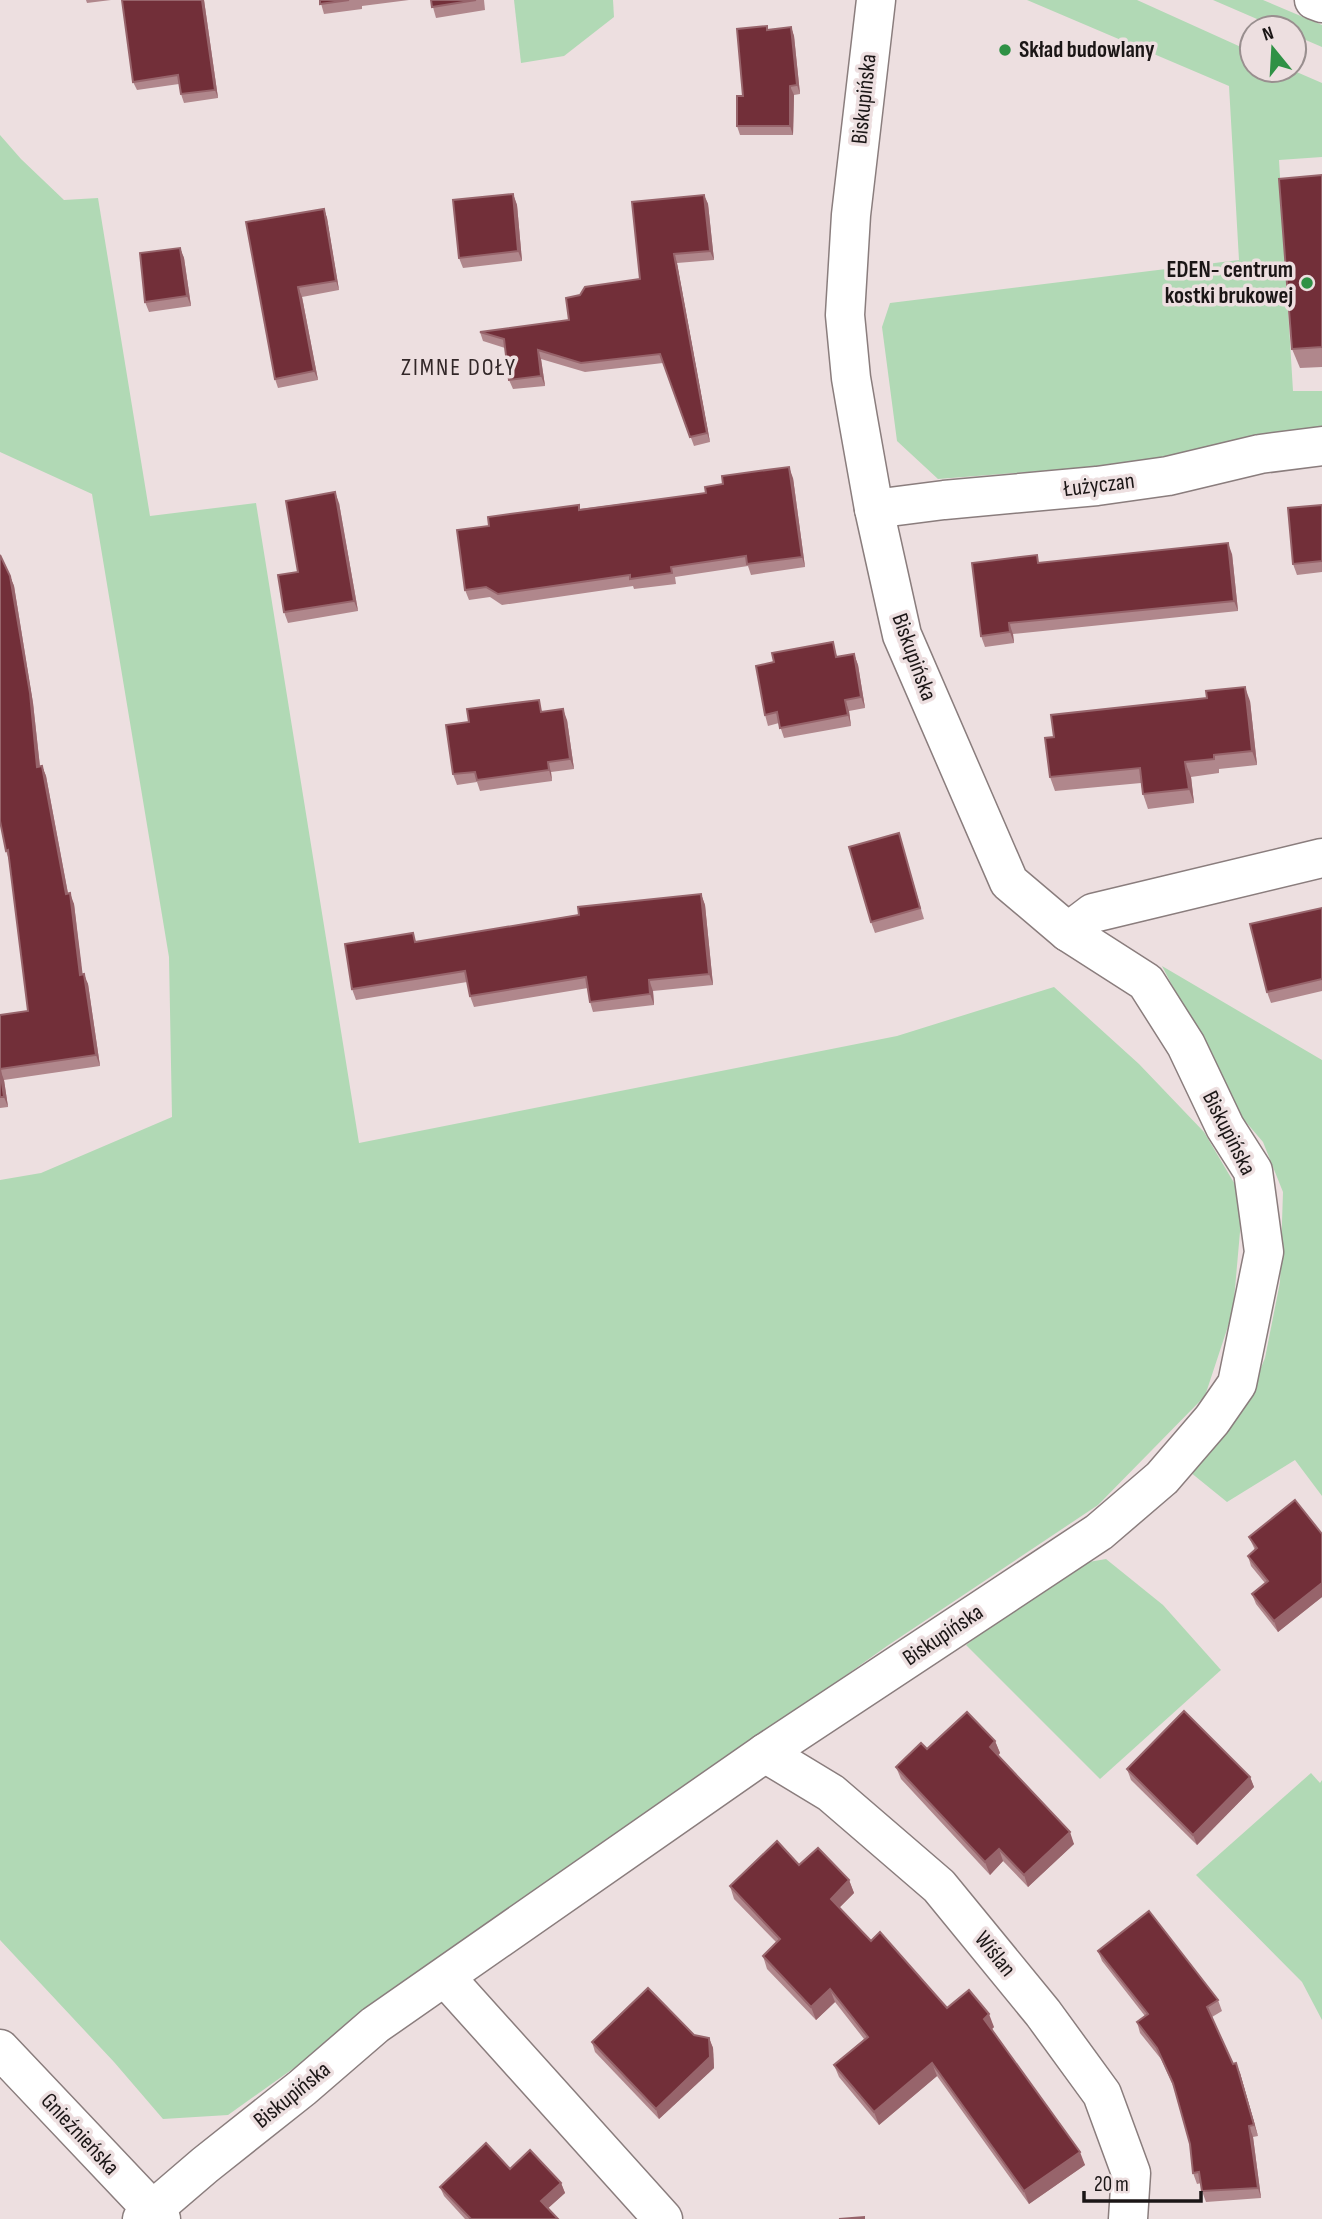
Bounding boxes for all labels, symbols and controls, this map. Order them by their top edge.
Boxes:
north arrow [1238,14,1308,84]
text: N [1260,22,1277,47]
place label: Skład budowlany [1019,36,1155,64]
marker: Skład budowlany [997,42,1013,58]
street label: Biskupińska [845,52,883,146]
place label: EDEN- centrum kostki brukowej [1165,256,1293,310]
marker: EDEN- centrum kostki brukowej [1299,275,1315,291]
district label: ZIMNE DOŁY [401,353,517,382]
street label: Łużyczan [1061,467,1136,503]
street label: Biskupińska [885,610,943,704]
street label: Biskupińska [1196,1086,1262,1180]
street label: Biskupińska [898,1598,988,1672]
street label: Wiślan [968,1926,1022,1982]
street label: Biskupińska [248,2056,336,2134]
street label: Gnieźnieńska [35,2087,125,2181]
scale bar [1084,2160,1201,2204]
text: 20 m [1094,2172,1129,2197]

